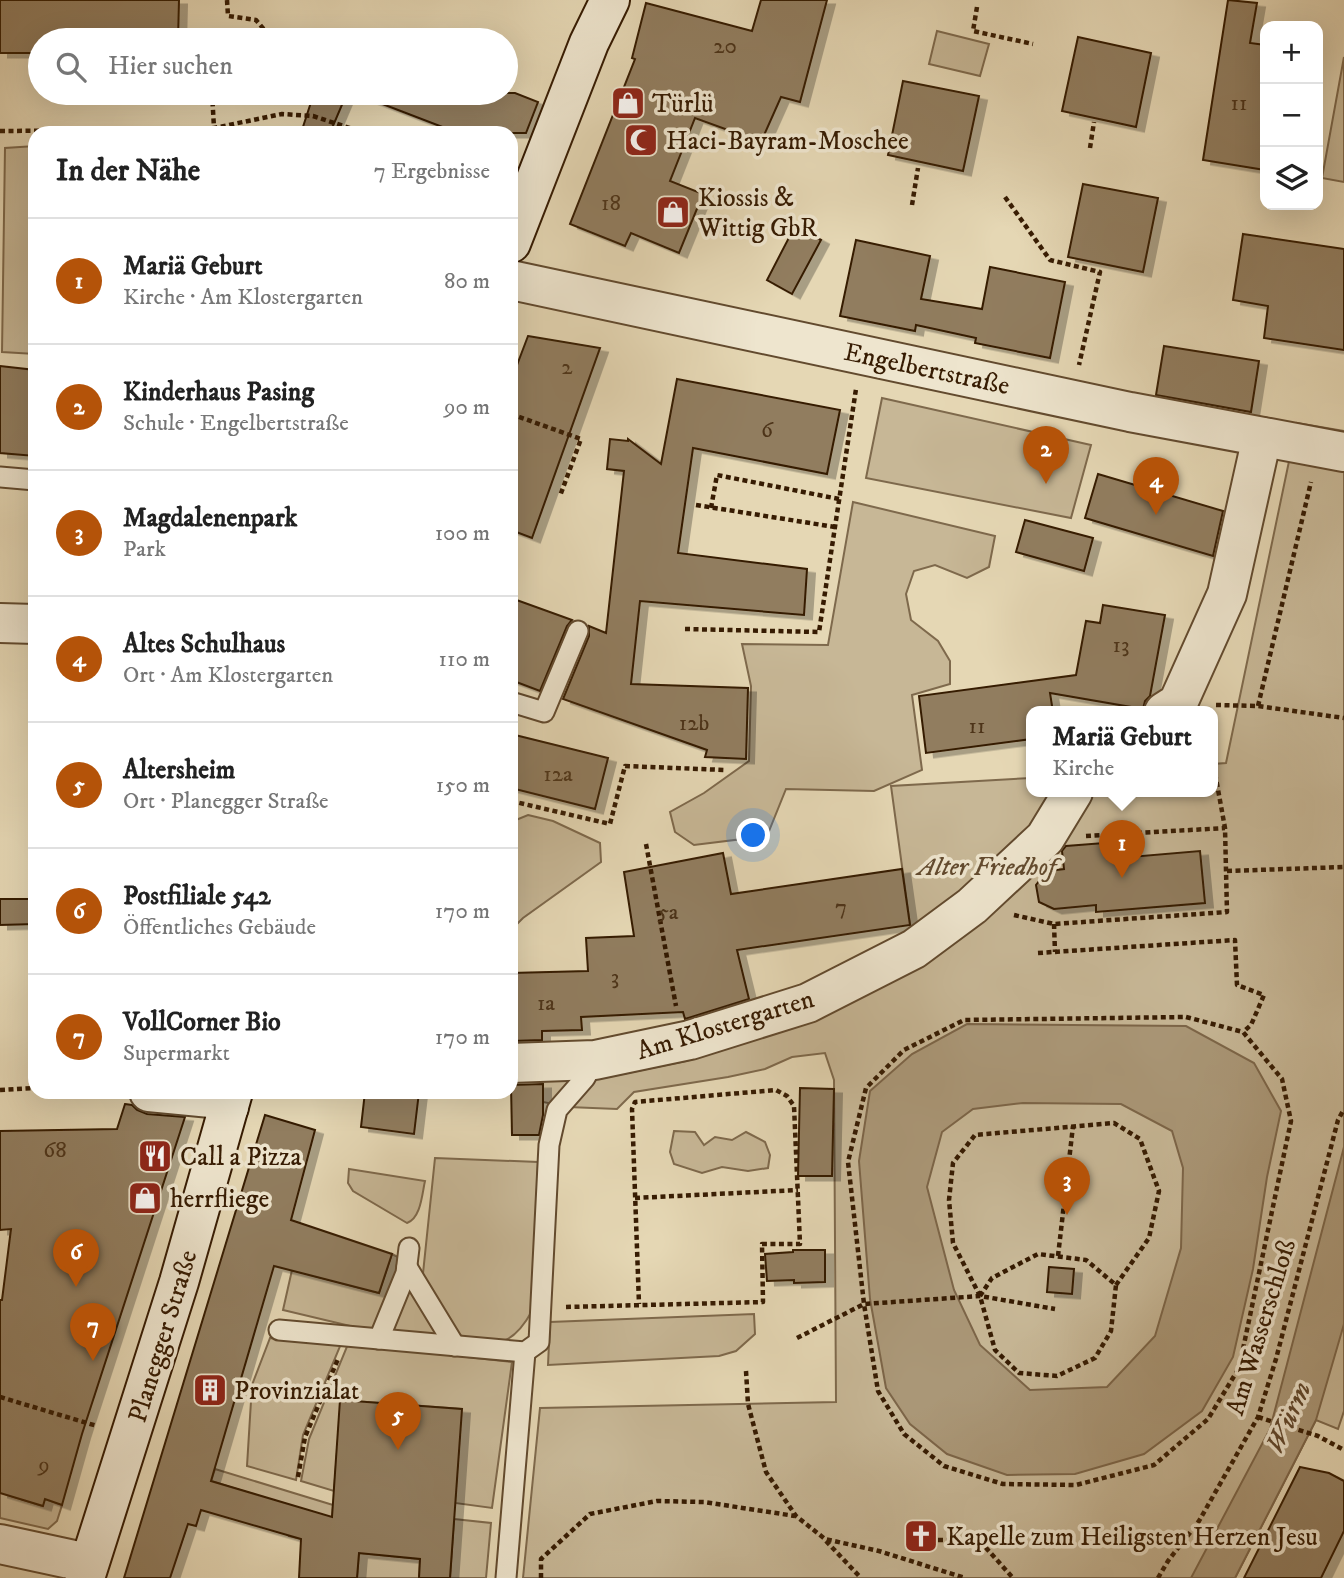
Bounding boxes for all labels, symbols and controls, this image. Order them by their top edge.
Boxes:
map controls [1260,21,1323,210]
button: + [1260,21,1323,84]
search box [28,28,518,105]
house number: 20 [713,32,737,61]
icon: search [52,48,90,86]
text: Hier suchen [108,50,233,83]
shop icon: Türlü [609,84,647,122]
button: − [1260,84,1323,147]
place label: Türlü [652,88,714,121]
house number: 11 [1231,89,1247,118]
mosque icon: Haci-Bayram-Moschee [622,121,660,159]
place label: Haci-Bayram-Moschee [666,125,909,158]
button: layers [1260,147,1323,210]
text: In der Nähe [56,153,200,190]
text: 7 Ergebnisse [374,157,490,186]
place label: Kiossis & Wittig GbR [697,182,817,245]
house number: 18 [601,189,621,218]
shop icon: Kiossis & Wittig GbR [654,193,692,231]
text: Mariä Geburt [123,250,262,283]
text: 1 [75,267,83,296]
text: 80 m [444,267,490,296]
text: Kirche · Am Klostergarten [123,283,363,312]
street label: Engelbertstraße [841,336,1012,403]
house number: 2 [561,353,573,382]
text: Kinderhaus Pasing [123,376,314,409]
text: 2 [73,393,85,422]
text: 90 m [444,393,490,422]
text: Schule · Engelbertstraße [123,409,349,438]
house number: 6 [761,416,774,445]
pin: 2 [1023,426,1069,484]
pin: 4 [1133,457,1179,515]
text: Magdalenenpark [123,502,297,535]
text: 3 [75,519,83,548]
text: 100 m [435,519,490,548]
text: Park [123,535,166,564]
text: Altes Schulhaus [123,628,285,661]
house number: 13 [1112,631,1130,660]
text: 4 [72,645,86,674]
text: 110 m [439,645,490,674]
text: Ort · Am Klostergarten [123,661,333,690]
popup [1026,706,1218,797]
house number: 12b [679,709,709,738]
house number: 11 [969,712,985,741]
text: Mariä Geburt [1052,721,1192,754]
text: Altersheim [123,754,235,787]
text: Kirche [1052,754,1114,783]
house number: 12a [543,760,573,789]
text: 5 [73,771,85,800]
text: 150 m [436,771,490,800]
text: Ort · Planegger Straße [123,787,329,816]
your location [736,818,770,852]
pin: 1 [1099,820,1145,878]
park label: Alter Friedhof [915,851,1063,884]
text: Postfiliale 542 [123,880,271,913]
house number: 7 [835,893,847,922]
text: 6 [73,897,85,926]
text: 170 m [435,897,490,926]
house number: 5a [657,898,679,927]
text: Öffentliches Gebäude [123,913,316,942]
house number: 3 [611,963,619,992]
street label: Am Klostergarten [633,983,819,1068]
house number: 1a [537,989,555,1018]
text: VollCorner Bio [123,1006,281,1039]
text: 7 [73,1023,85,1052]
text: 170 m [435,1023,490,1052]
text: Supermarkt [123,1039,230,1068]
house number: 68 [43,1136,67,1165]
restaurant icon: Call a Pizza [136,1137,174,1175]
place label: Call a Pizza [180,1141,302,1174]
pin: 3 [1044,1157,1090,1215]
shop icon: herrfliege [126,1179,164,1217]
place label: herrfliege [170,1183,269,1216]
pin: 6 [53,1229,99,1287]
street label: Am Wasserschloß [1219,1235,1304,1419]
street label: Planegger Straße [122,1246,205,1427]
pin: 7 [70,1303,116,1361]
building icon: Provinzialat [191,1371,229,1409]
place label: Provinzialat [234,1375,359,1408]
water label: Würm [1257,1376,1320,1459]
pin: 5 [375,1392,421,1450]
house number: 9 [37,1451,50,1480]
church icon: Kapelle zum Heiligsten Herzen Jesu [902,1517,940,1555]
place label: Kapelle zum Heiligsten Herzen Jesu [946,1521,1318,1554]

